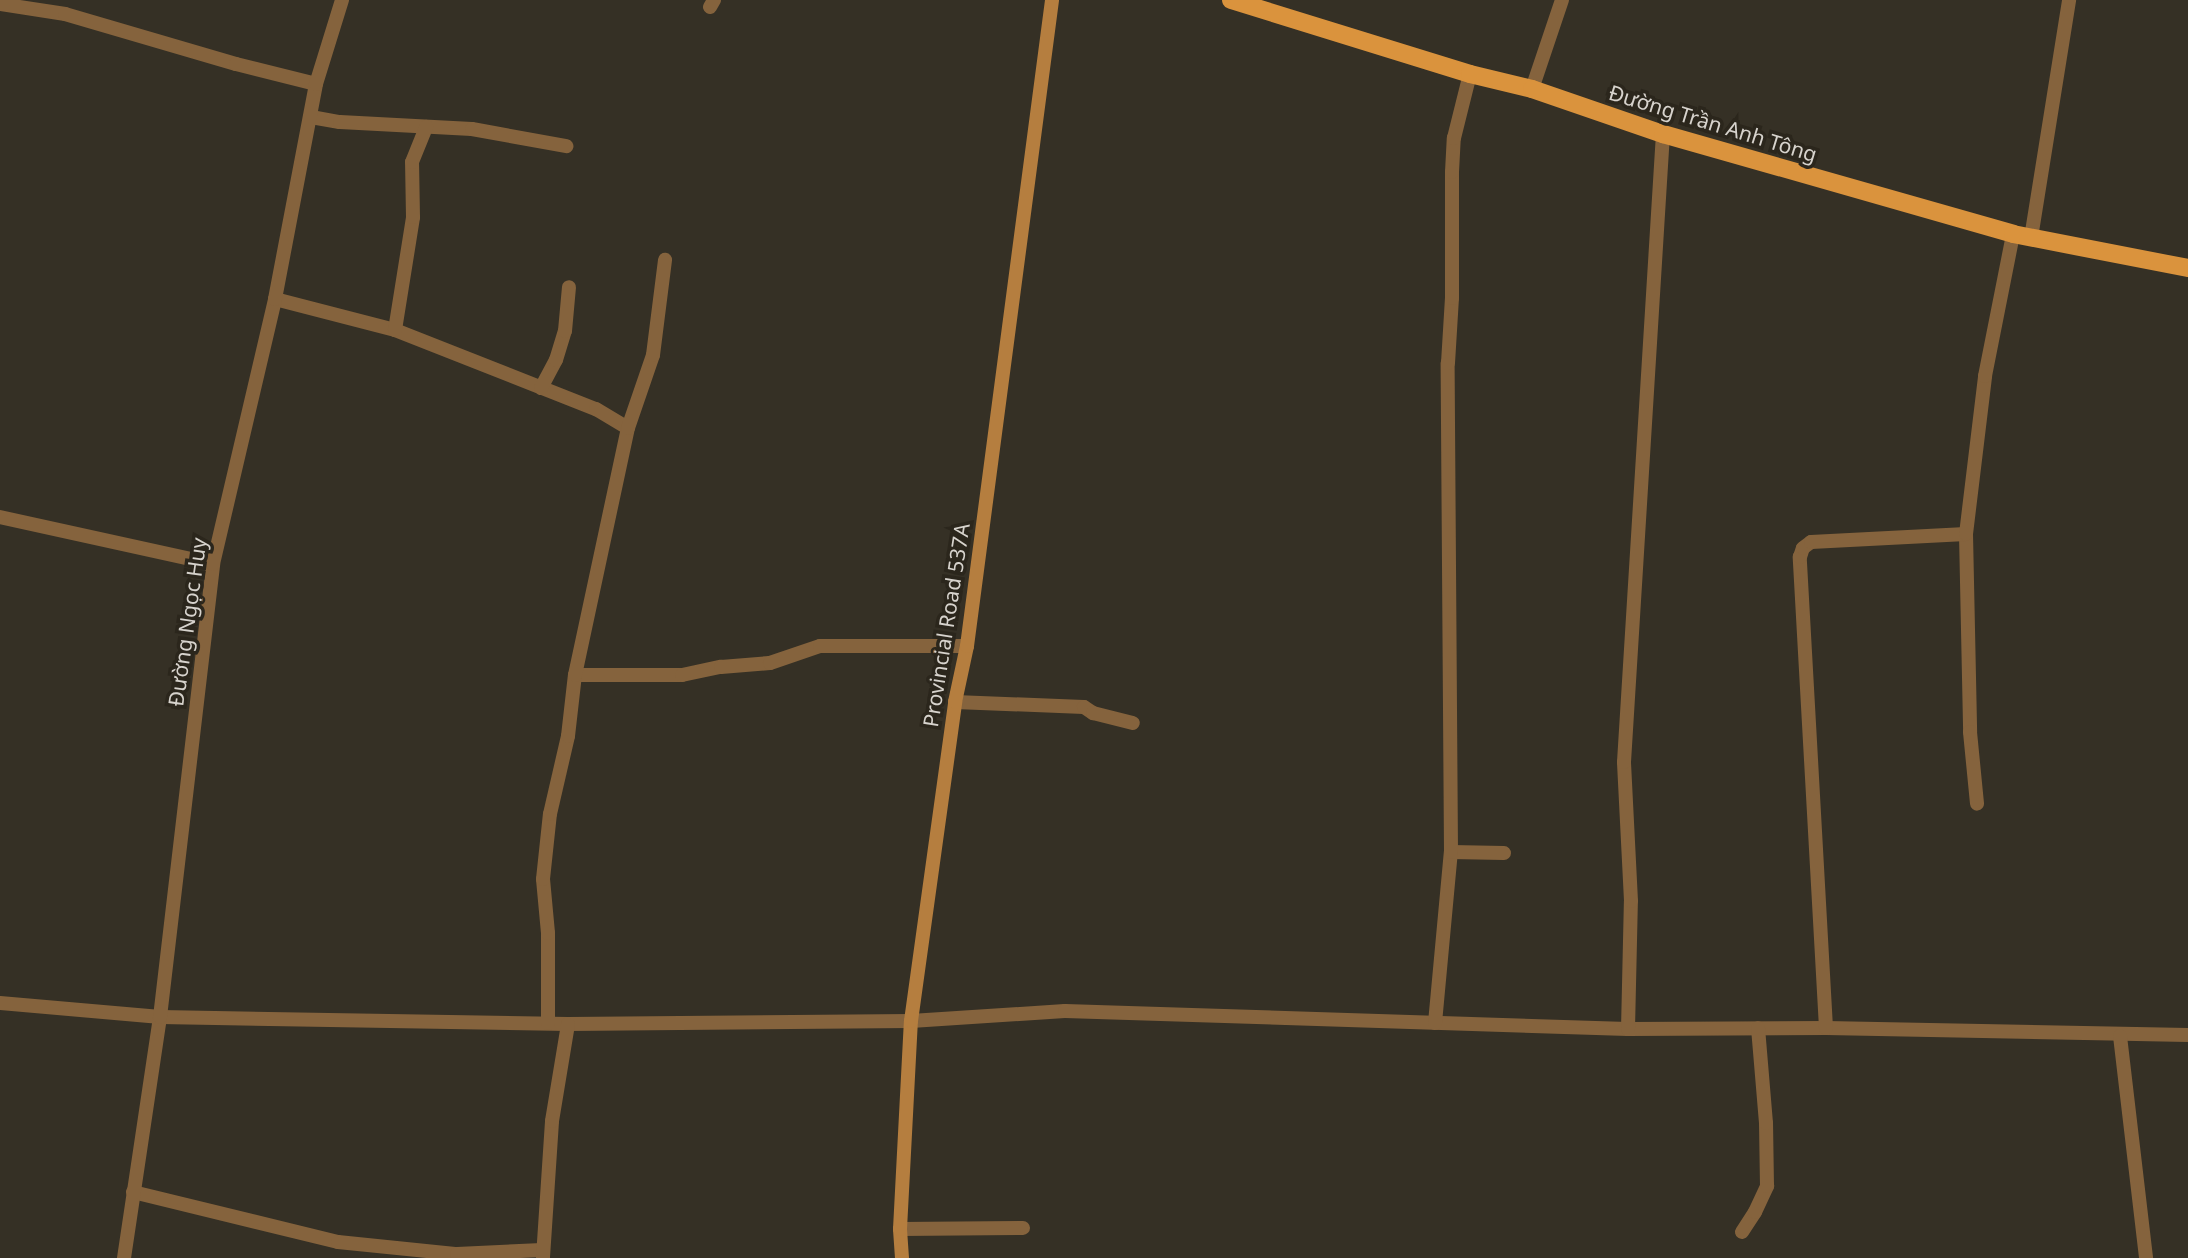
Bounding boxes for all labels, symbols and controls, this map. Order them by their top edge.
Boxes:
street label: Đường Trần Anh Tông [1606,79,1820,167]
street label: Provincial Road 537A [917,521,975,729]
street label: Đường Ngọc Huy [163,536,211,708]

